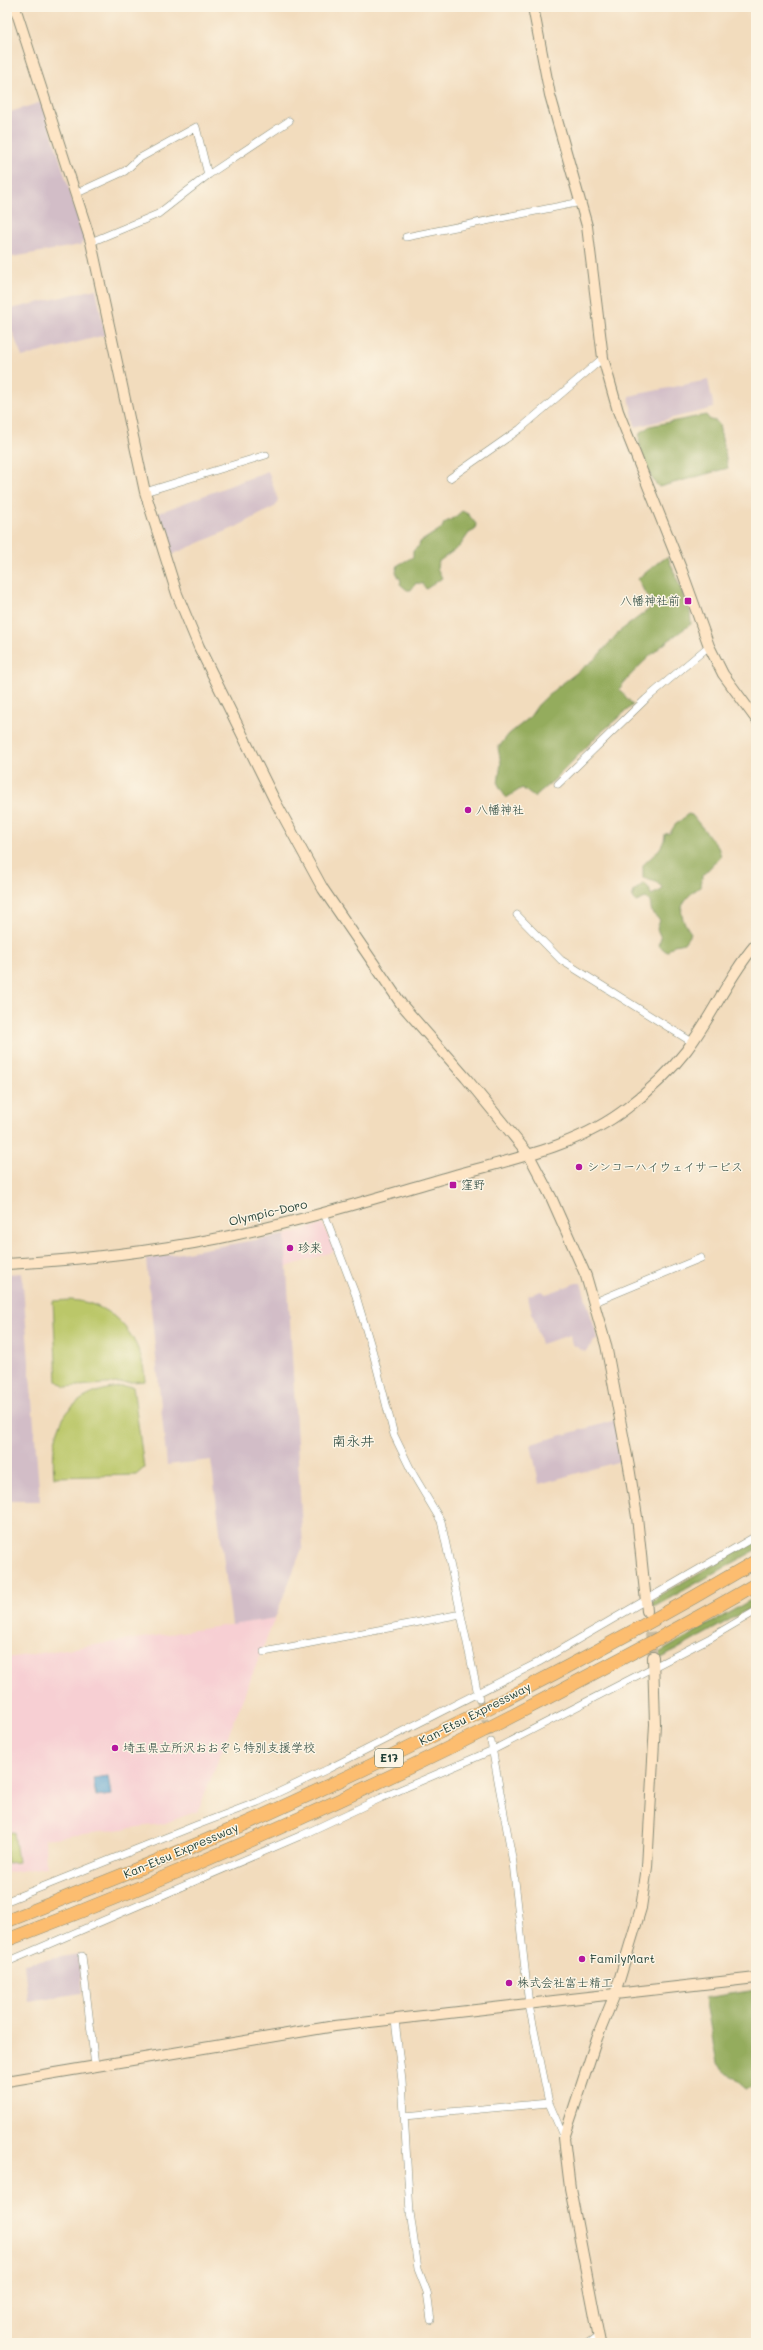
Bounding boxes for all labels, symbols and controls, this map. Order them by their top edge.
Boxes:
place label: 八幡神社前 [620,592,680,608]
marker: 八幡神社前 [683,596,693,606]
place label: 八幡神社 [476,801,524,817]
marker: 八幡神社 [463,805,473,815]
place label: シンコーハイウェイサービス [587,1158,743,1174]
marker: シンコーハイウェイサービス [574,1162,584,1172]
place label: 窪野 [461,1176,485,1192]
marker: 窪野 [448,1180,458,1190]
street label: Olympic-Doro [227,1195,309,1229]
place label: 珍来 [298,1239,322,1255]
marker: 珍来 [285,1243,295,1253]
district label: 南永井 [332,1431,374,1450]
street label: Kan-Etsu Expressway [416,1678,533,1748]
place label: 埼玉県立所沢おおぞら特別支援学校 [123,1739,315,1755]
marker: 埼玉県立所沢おおぞら特別支援学校 [110,1743,120,1753]
road number: E17 [375,1749,403,1767]
street label: Kan-Etsu Expressway [121,1819,241,1882]
place label: FamilyMart [590,1950,655,1966]
marker: FamilyMart [577,1954,587,1964]
place label: 株式会社富士精工 [517,1974,613,1990]
marker: 株式会社富士精工 [504,1978,514,1988]

